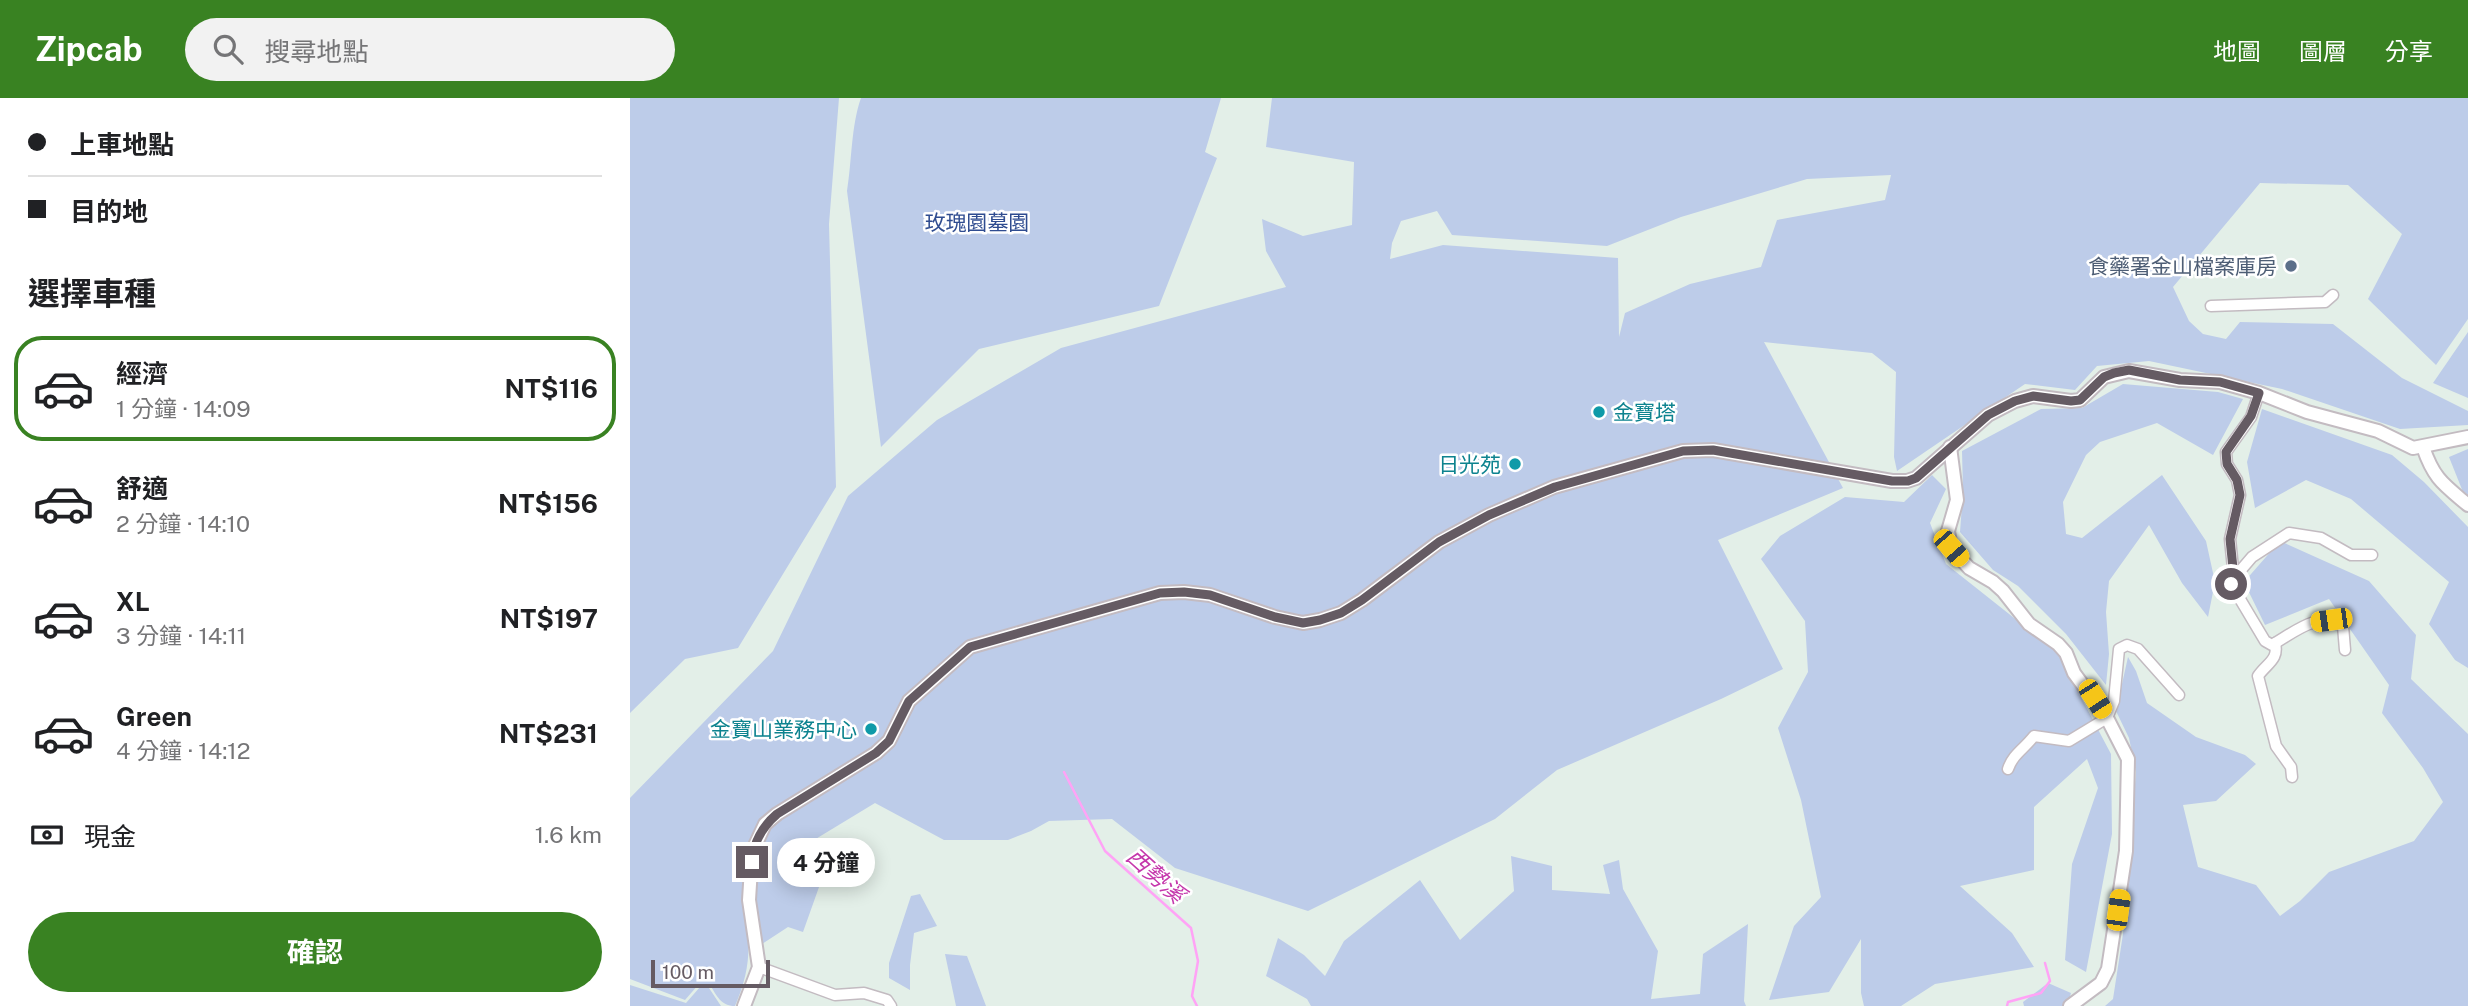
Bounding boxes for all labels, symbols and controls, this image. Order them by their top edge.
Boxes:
search box [185,18,675,81]
text: Zipcab [35,30,143,68]
icon: search [209,30,247,68]
text: 搜尋地點 [265,36,369,67]
text: 地圖 [2213,37,2261,65]
text: 圖層 [2299,37,2347,65]
text: 分享 [2385,37,2433,65]
text: 上車地點 [70,129,174,160]
text: 目的地 [70,196,148,227]
park label: 玫瑰園墓園 [925,210,1030,235]
place label: 食藥署金山檔案庫房 [2088,254,2277,279]
marker: 食藥署金山檔案庫房 [2283,258,2299,274]
text: 選擇車種 [28,275,156,312]
icon: car [32,357,95,420]
text: 經濟 [116,358,168,389]
text: NT$116 [505,373,598,404]
text: 1 分鐘 · 14:09 [116,395,251,422]
place label: 金寶塔 [1613,400,1676,425]
marker: 金寶塔 [1591,404,1607,420]
place label: 日光苑 [1438,452,1501,477]
marker: 日光苑 [1507,456,1523,472]
icon: car [32,472,95,535]
text: 舒適 [116,473,168,504]
text: NT$156 [498,488,598,519]
text: 2 分鐘 · 14:10 [116,510,250,537]
car [1930,525,1973,571]
route start [2215,568,2247,600]
text: XL [116,586,150,617]
icon: car [32,587,95,650]
text: NT$197 [500,603,598,634]
car [2309,607,2354,633]
text: 3 分鐘 · 14:11 [116,622,246,649]
car [2075,676,2116,722]
text: Green [116,701,192,732]
icon: car [32,702,95,765]
place label: 金寶山業務中心 [710,717,857,742]
text: NT$231 [499,718,598,749]
marker: 金寶山業務中心 [863,721,879,737]
text: 4 分鐘 · 14:12 [116,737,250,764]
icon: cash [28,816,66,854]
text: 現金 [84,821,136,852]
text: 1.6 km [535,821,602,848]
callout: 4 分鐘 [776,838,874,886]
water label: 西勢溪 [1121,842,1193,910]
route end [736,846,768,878]
text: 4 分鐘 [793,849,859,876]
car [2105,888,2132,932]
button: 確認 [28,912,602,992]
scale bar [651,957,770,989]
text: 100 m [662,961,714,983]

